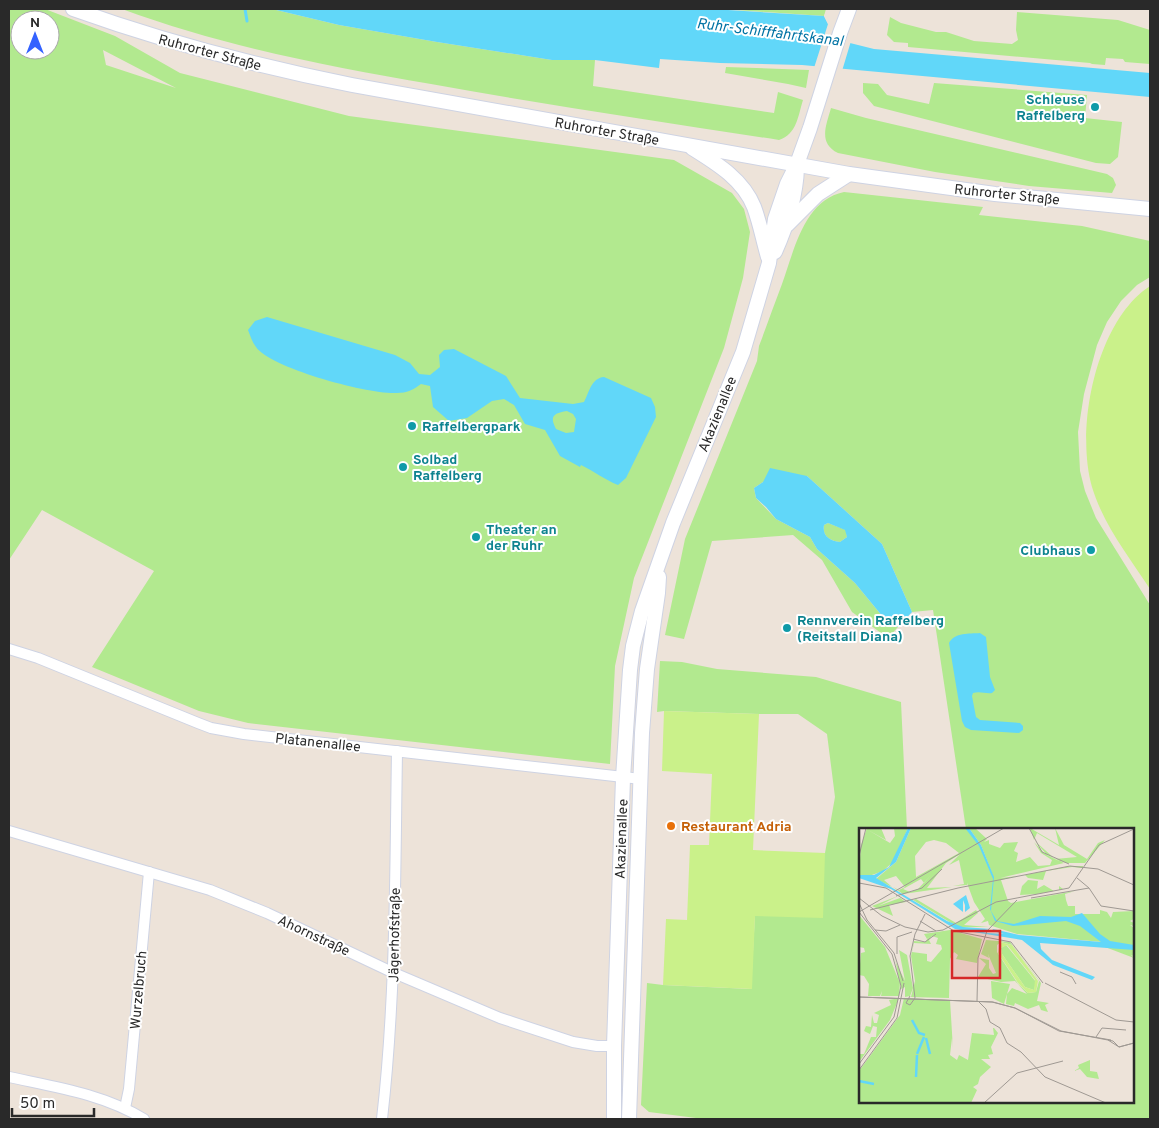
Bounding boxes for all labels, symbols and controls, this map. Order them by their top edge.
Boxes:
north arrow [10,10,60,60]
text: N [30,15,40,32]
water label: Ruhr-Schifffahrtskanal [696,15,845,52]
street label: Ruhrorter Straße [156,32,263,75]
place label: Schleuse Raffelberg [1016,92,1085,125]
marker: Schleuse Raffelberg [1089,101,1101,113]
street label: Ruhrorter Straße [553,115,660,150]
street label: Ruhrorter Straße [953,182,1060,209]
street label: Akazienallee [695,374,741,455]
place label: Raffelbergpark [422,419,521,436]
marker: Raffelbergpark [406,420,418,432]
place label: Solbad Raffelberg [413,452,482,485]
marker: Solbad Raffelberg [397,461,409,473]
place label: Theater an der Ruhr [486,522,557,555]
marker: Theater an der Ruhr [470,531,482,543]
place label: Clubhaus [1020,543,1081,560]
marker: Clubhaus [1085,544,1097,556]
place label: Rennverein Raffelberg (Reitstall Diana) [797,613,944,646]
marker: Rennverein Raffelberg (Reitstall Diana) [781,622,793,634]
street label: Platanenallee [274,731,362,756]
street label: Akazienallee [613,799,632,879]
place label: Restaurant Adria [681,819,792,836]
marker: Restaurant Adria [665,820,677,832]
inset map [859,828,1134,1103]
street label: Jägerhofstraße [386,887,405,983]
street label: Ahornstraße [275,912,352,960]
street label: Wurzelbruch [128,950,151,1030]
scale bar [12,1086,95,1118]
text: 50 m [20,1095,55,1114]

